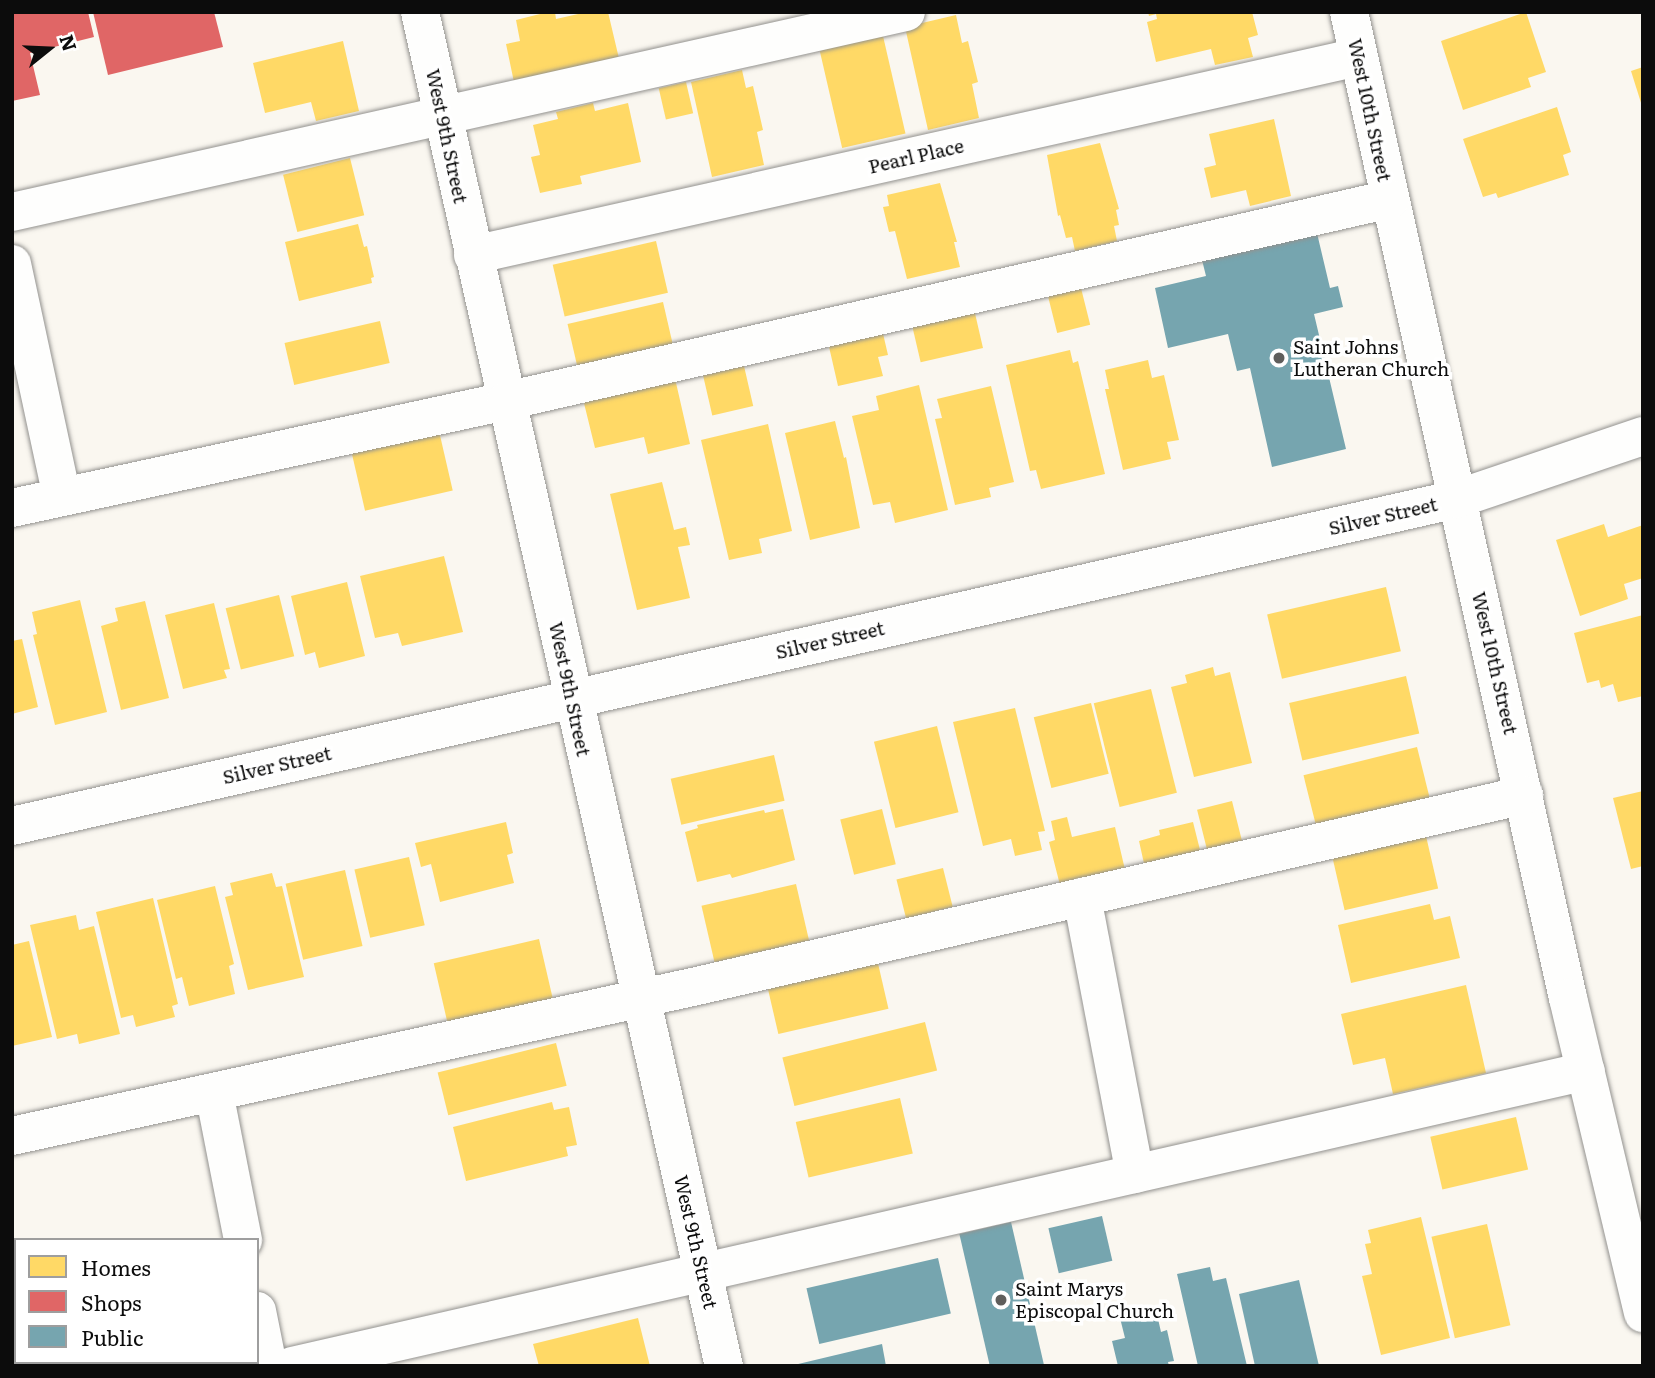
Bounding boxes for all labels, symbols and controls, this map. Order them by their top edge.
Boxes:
north arrow [14,14,84,84]
text: N [53,31,85,54]
street label: West 10th Street [1344,36,1396,184]
street label: West 9th Street [422,67,472,205]
street label: Pearl Place [866,134,966,178]
place label: Saint Johns Lutheran Church [1293,336,1449,380]
marker: Saint Johns Lutheran Church [1271,350,1287,366]
street label: Silver Street [1326,492,1440,540]
street label: West 10th Street [1468,589,1522,737]
street label: Silver Street [773,616,887,664]
street label: West 9th Street [545,620,595,758]
street label: Silver Street [220,741,334,789]
street label: West 9th Street [670,1173,722,1311]
legend [14,1238,259,1364]
text: Homes [81,1251,151,1282]
place label: Saint Marys Episcopal Church [1015,1278,1174,1322]
text: Shops [81,1286,142,1317]
marker: Saint Marys Episcopal Church [993,1292,1009,1308]
text: Public [81,1321,143,1352]

